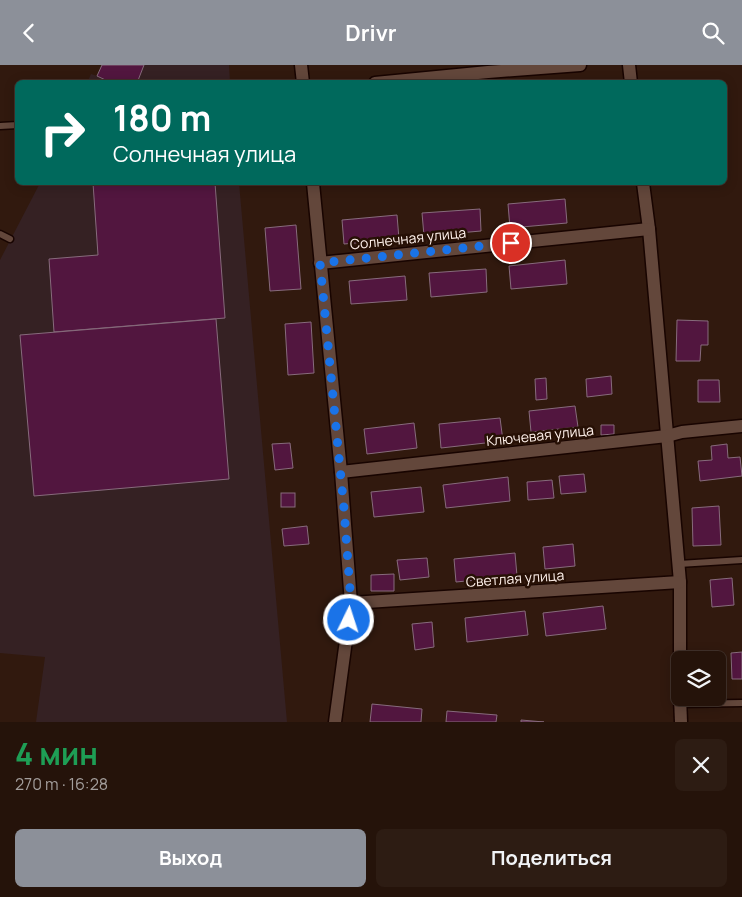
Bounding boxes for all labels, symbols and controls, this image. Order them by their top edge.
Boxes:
text: Drivr [345,18,397,48]
icon: back [15,19,43,47]
icon: search [699,19,727,47]
text: 180 m [113,94,211,142]
icon: right [30,100,95,165]
text: Солнечная улица [113,139,296,169]
street label: Солнечная улица [349,222,467,254]
pin [490,222,532,264]
icon: arrive [497,229,525,257]
street label: Ключевая улица [485,420,595,450]
street label: Светлая улица [465,565,565,591]
position arrow [322,593,374,645]
map controls [671,651,726,706]
button: layers [671,651,726,706]
text: 4 мин [15,733,98,774]
button: close [675,739,727,791]
text: 270 m · 16:28 [15,773,108,795]
button: Выход [15,829,366,887]
button: Поделиться [376,829,727,887]

